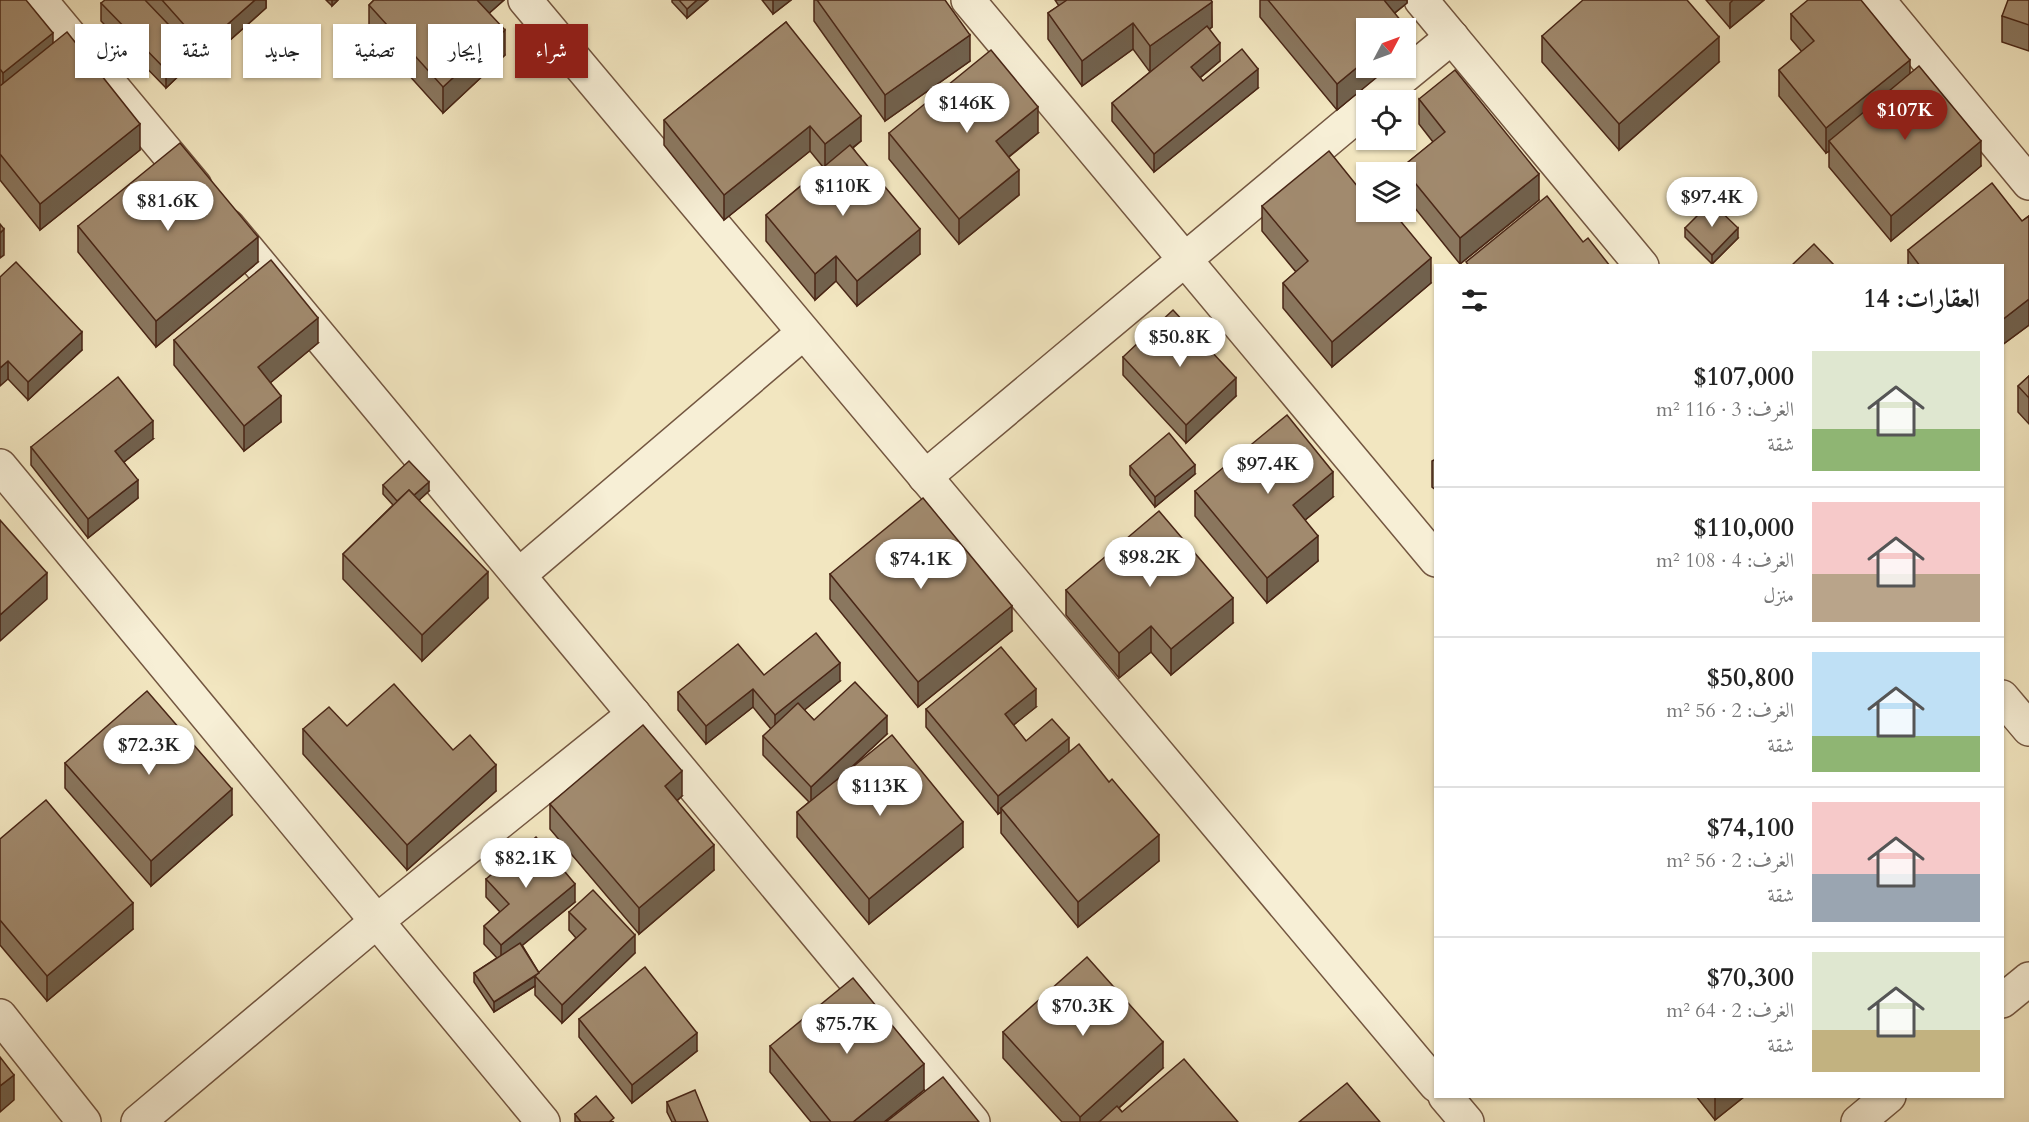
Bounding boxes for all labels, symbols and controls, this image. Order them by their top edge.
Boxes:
north arrow [1356,18,1416,78]
map controls [1356,18,1416,222]
chip: منزل [75,24,149,78]
chip: شقة [161,24,231,78]
chip: جديد [243,24,321,78]
chip: تصفية [333,24,416,78]
chip: إيجار [428,24,503,78]
chip: شراء [515,24,588,78]
pin: $146K [925,83,1009,134]
text: $146K [938,89,996,116]
button: locate [1356,90,1416,150]
pin: $107K [1863,90,1947,141]
text: $107K [1876,96,1934,123]
button: layers [1356,162,1416,222]
pin: $110K [801,166,885,217]
text: $110K [814,172,872,199]
pin: $97.4K [1663,177,1761,228]
pin: $81.6K [119,181,217,232]
text: $97.4K [1681,183,1743,210]
text: $81.6K [137,187,199,214]
text: العقارات: 14 [1863,281,1980,316]
icon: filters [1458,284,1491,317]
pin: $50.8K [1131,317,1229,368]
text: $50.8K [1149,323,1211,350]
text: $107,000 [1693,359,1794,394]
icon: home [1860,375,1932,447]
text: الغرف: 3 · 116 m² [1656,396,1794,423]
text: شقة [1768,431,1794,458]
pin: $97.4K [1219,444,1317,495]
text: $97.4K [1237,450,1299,477]
text: $110,000 [1693,510,1794,545]
icon: home [1860,526,1932,598]
pin: $98.2K [1101,537,1199,588]
pin: $74.1K [872,539,970,590]
text: $98.2K [1119,543,1181,570]
text: $74.1K [890,545,952,572]
text: الغرف: 4 · 108 m² [1656,547,1794,574]
text: منزل [1763,582,1794,609]
text: $50,800 [1706,660,1794,695]
icon: home [1860,676,1932,748]
text: الغرف: 2 · 56 m² [1666,697,1794,724]
pin: $72.3K [100,725,198,776]
text: $72.3K [118,731,180,758]
text: شقة [1768,732,1794,759]
pin: $113K [838,766,922,817]
text: $113K [851,772,909,799]
text: $74,100 [1706,810,1794,845]
icon: home [1860,826,1932,898]
pin: $82.1K [477,838,575,889]
text: $82.1K [495,844,557,871]
text: الغرف: 2 · 56 m² [1666,847,1794,874]
text: شقة [1768,882,1794,909]
text: $70,300 [1706,960,1794,995]
icon: home [1860,976,1932,1048]
pin: $70.3K [1034,986,1132,1037]
text: $70.3K [1052,992,1114,1019]
text: الغرف: 2 · 64 m² [1666,997,1794,1024]
pin: $75.7K [798,1004,896,1055]
text: $75.7K [816,1010,878,1037]
text: شقة [1768,1032,1794,1059]

